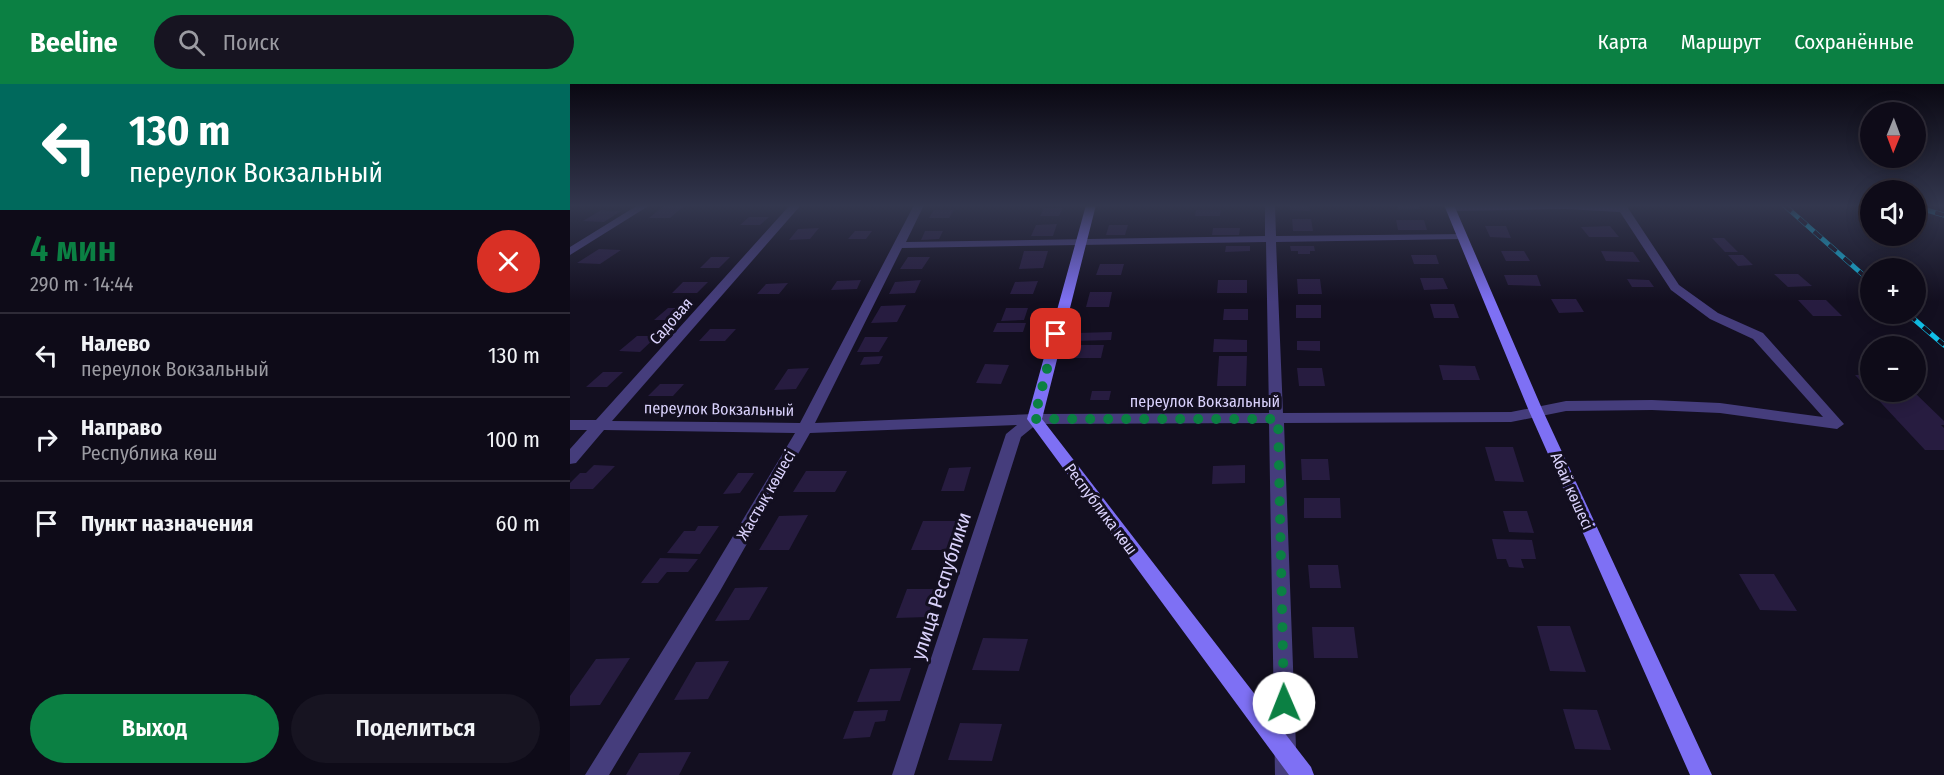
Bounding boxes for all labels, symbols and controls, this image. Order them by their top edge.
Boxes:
search box [154,15,574,69]
text: Beeline [30,26,118,59]
icon: search [175,26,208,59]
text: Поиск [223,29,279,56]
text: Карта [1598,29,1648,55]
text: Маршрут [1681,29,1761,55]
text: Сохранённые [1794,29,1914,55]
north arrow [1860,102,1926,168]
map controls [1860,102,1926,402]
text: 130 m [129,106,230,156]
icon: left [30,108,108,186]
text: переулок Вокзальный [129,157,383,189]
button: sound [1860,180,1926,246]
text: 4 мин [30,227,117,271]
button: close [477,230,540,293]
button: + [1860,258,1926,324]
text: 290 m · 14:44 [30,272,134,296]
street label: Садовая [645,294,697,348]
pin [1030,308,1081,359]
icon: arrive [1039,317,1072,350]
text: Налево [81,330,150,357]
button: − [1860,336,1926,402]
icon: left [30,339,63,372]
text: 130 m [488,342,540,369]
text: переулок Вокзальный [81,357,269,381]
street label: переулок Вокзальный [1130,392,1280,411]
street label: переулок Вокзальный [644,398,794,420]
text: Направо [81,414,162,441]
icon: right [30,423,63,456]
text: 100 m [486,426,540,453]
text: Республика көш [81,441,218,465]
street label: Жастық көшесі [733,447,799,543]
street label: Абай көшесі [1546,449,1598,533]
street label: Республика көш [1061,460,1141,558]
icon: arrive [30,507,63,540]
street label: улица Республики [906,509,976,663]
text: Пункт назначения [81,510,253,537]
text: 60 m [496,510,540,537]
position arrow [1252,671,1316,735]
button: Выход [30,694,279,763]
button: Поделиться [291,694,540,763]

